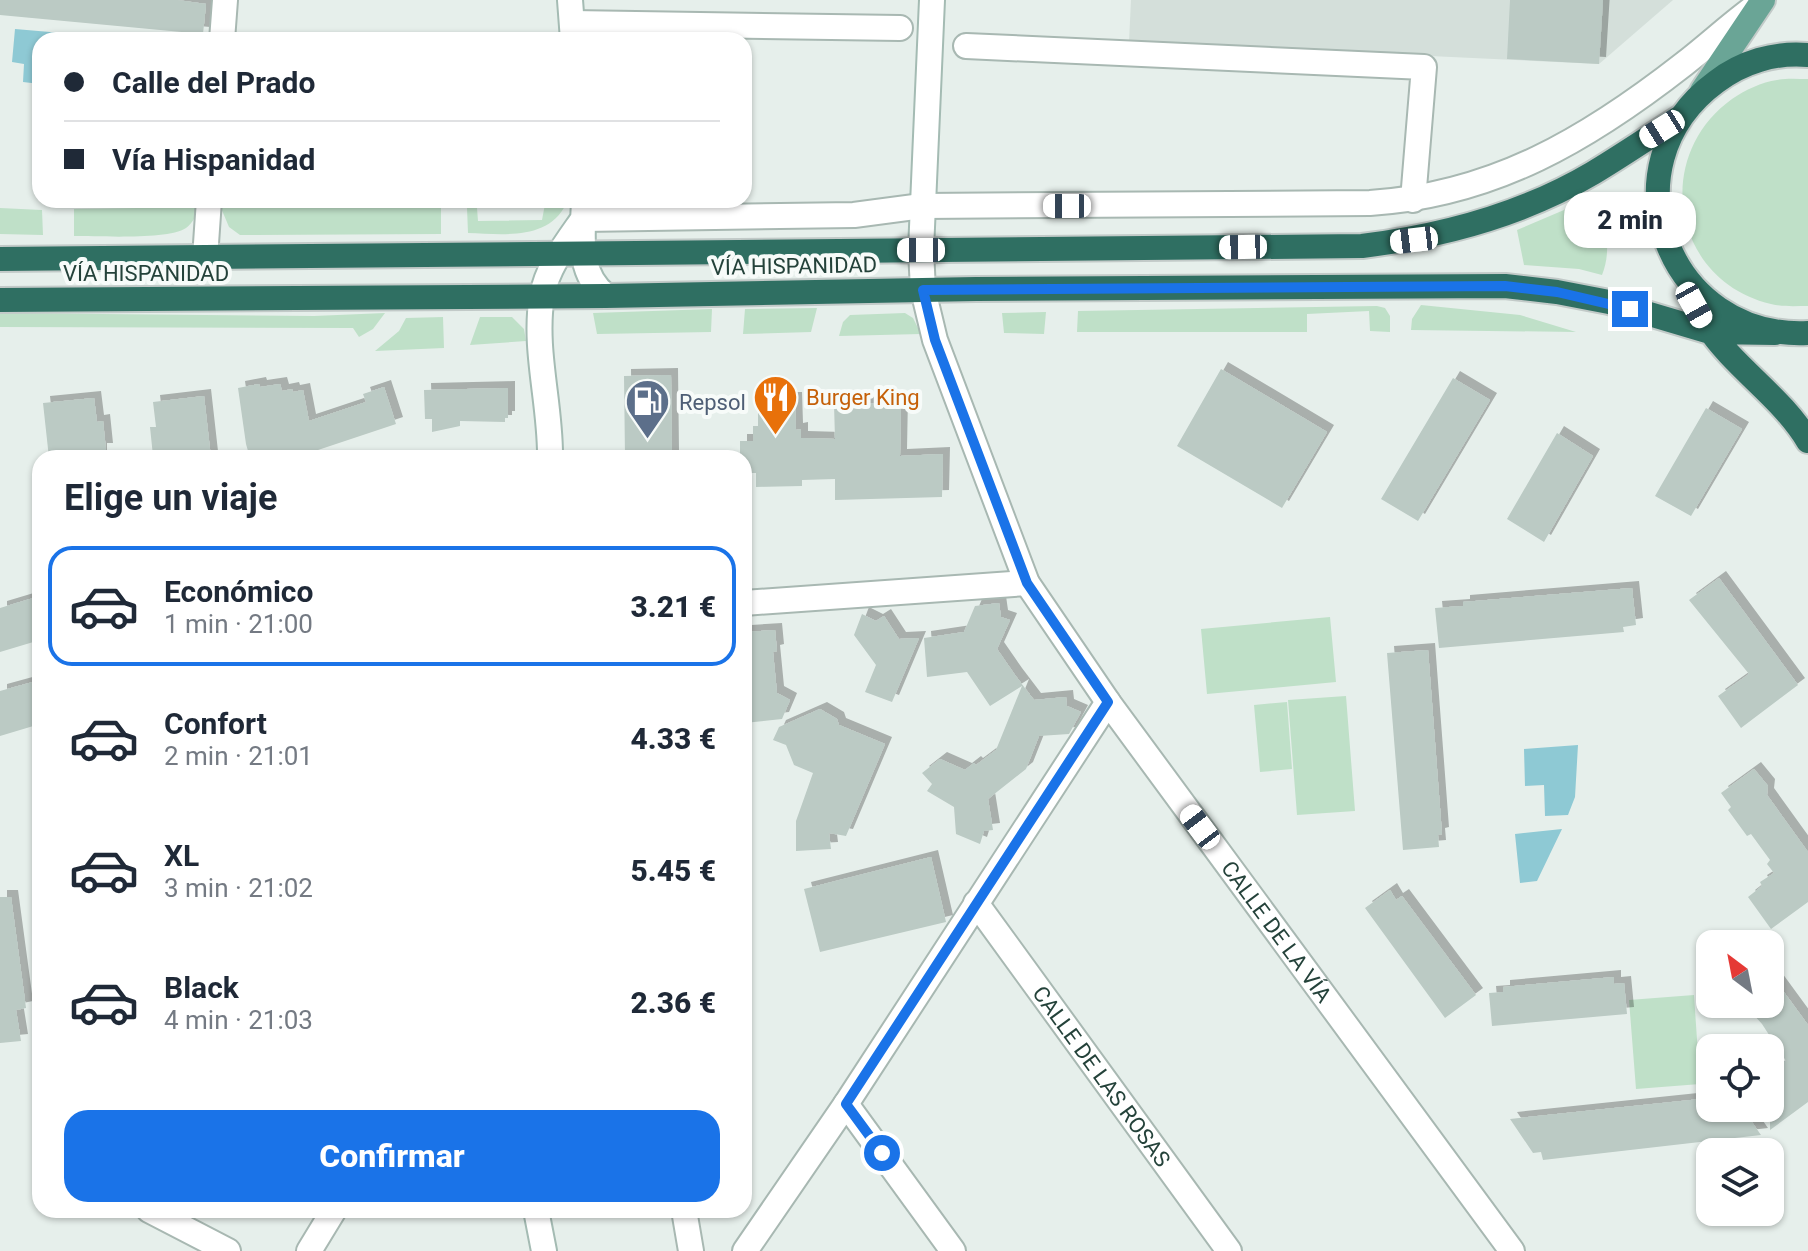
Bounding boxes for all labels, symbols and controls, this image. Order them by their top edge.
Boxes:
text: Calle del Prado [112,65,315,100]
car [1635,106,1689,152]
text: Vía Hispanidad [112,142,315,177]
callout: 2 min [1564,193,1696,249]
car [1043,194,1091,218]
text: 2 min [1597,205,1663,235]
car [1389,225,1439,255]
car [1219,235,1267,259]
car [897,238,945,262]
street label: VÍA HISPANIDAD [711,252,877,280]
street label: VÍA HISPANIDAD [63,261,229,286]
car [1672,278,1716,332]
route end [1612,291,1648,327]
restaurant icon: Burger King [751,373,799,436]
fuel station icon: Repsol [624,378,672,441]
place label: Burger King [806,385,920,410]
place label: Repsol [679,390,746,415]
text: Elige un viaje [64,477,277,519]
icon: car [68,570,140,642]
text: Económico [164,574,313,609]
text: 3.21 € [630,589,716,624]
text: 1 min · 21:00 [164,609,313,639]
icon: car [68,702,140,774]
text: Confort [164,706,267,741]
text: 4.33 € [630,721,716,756]
text: 2 min · 21:01 [164,741,313,771]
car [1176,801,1224,853]
icon: car [68,834,140,906]
text: XL [164,838,199,873]
text: 5.45 € [630,853,716,888]
street label: CALLE DE LA VÍA [1217,856,1337,1007]
text: 3 min · 21:02 [164,873,313,903]
north arrow [1696,930,1784,1018]
map controls [1696,930,1784,1226]
icon: car [68,966,140,1038]
text: Black [164,970,239,1005]
street label: CALLE DE LAS ROSAS [1028,981,1176,1171]
text: 2.36 € [630,985,716,1020]
text: 4 min · 21:03 [164,1005,313,1035]
button: locate [1696,1034,1784,1122]
button: Confirmar [64,1110,720,1202]
route start [864,1135,900,1171]
button: layers [1696,1138,1784,1226]

